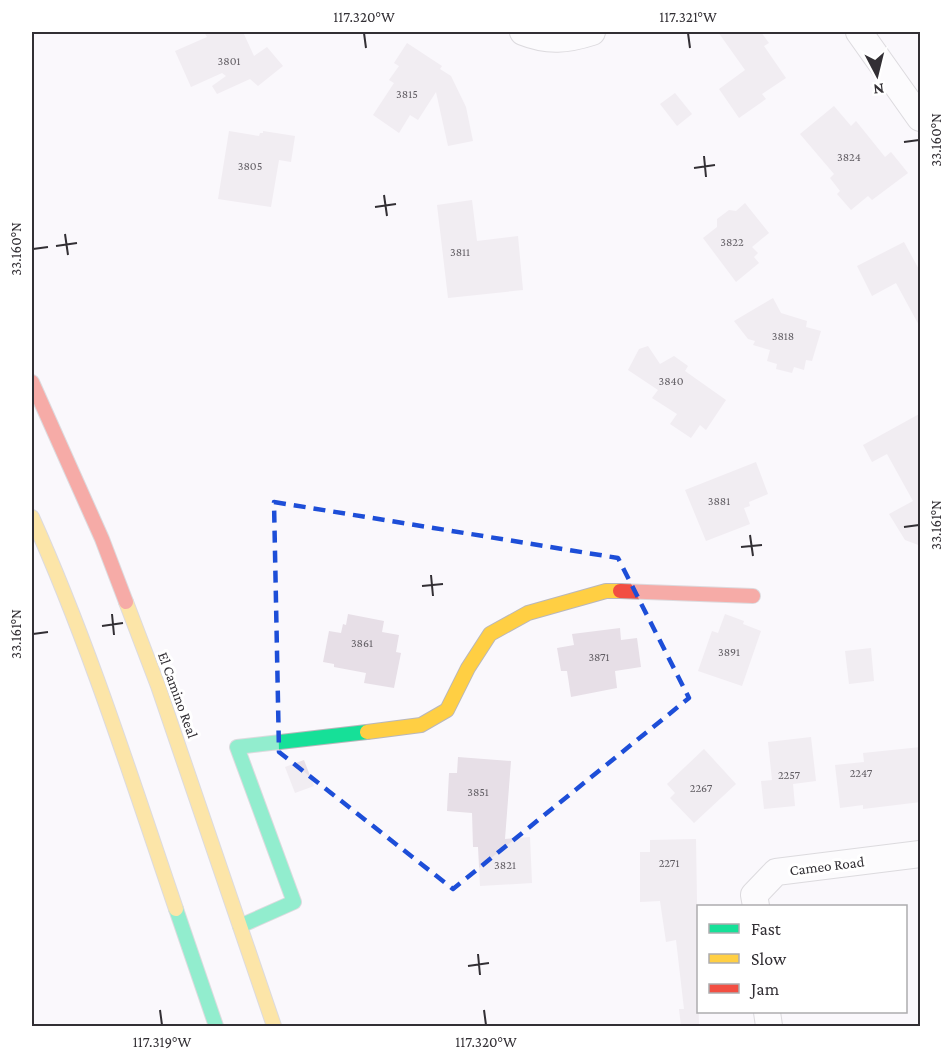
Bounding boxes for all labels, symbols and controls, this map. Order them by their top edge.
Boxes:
text: 117.320°W [333,9,395,25]
text: 117.321°W [659,9,717,25]
north arrow [847,45,907,105]
house number: 3801 [218,54,240,68]
text: N [872,80,885,99]
house number: 3815 [396,87,418,101]
text: 33.160°N [928,113,944,167]
house number: 3824 [837,150,861,164]
house number: 3805 [238,159,262,173]
text: 33.160°N [8,222,24,276]
house number: 3822 [720,235,744,249]
house number: 3811 [450,245,470,259]
house number: 3818 [772,329,794,343]
house number: 3840 [658,374,684,388]
house number: 3881 [708,494,730,508]
text: 33.161°N [928,500,944,550]
text: 33.161°N [8,609,24,659]
house number: 3861 [351,636,373,650]
house number: 3891 [718,645,740,659]
street label: El Camino Real [155,650,201,740]
house number: 3871 [588,650,610,664]
house number: 2247 [850,766,873,780]
house number: 2257 [778,768,801,782]
house number: 2267 [690,781,713,795]
house number: 3851 [467,785,489,799]
street label: Cameo Road [789,853,865,879]
house number: 2271 [659,856,679,870]
house number: 3821 [494,858,516,872]
legend [697,905,907,1013]
text: Fast [751,919,782,939]
text: Slow [751,949,787,969]
text: Jam [749,979,780,999]
text: 117.319°W [133,1034,191,1050]
text: 117.320°W [455,1034,517,1050]

